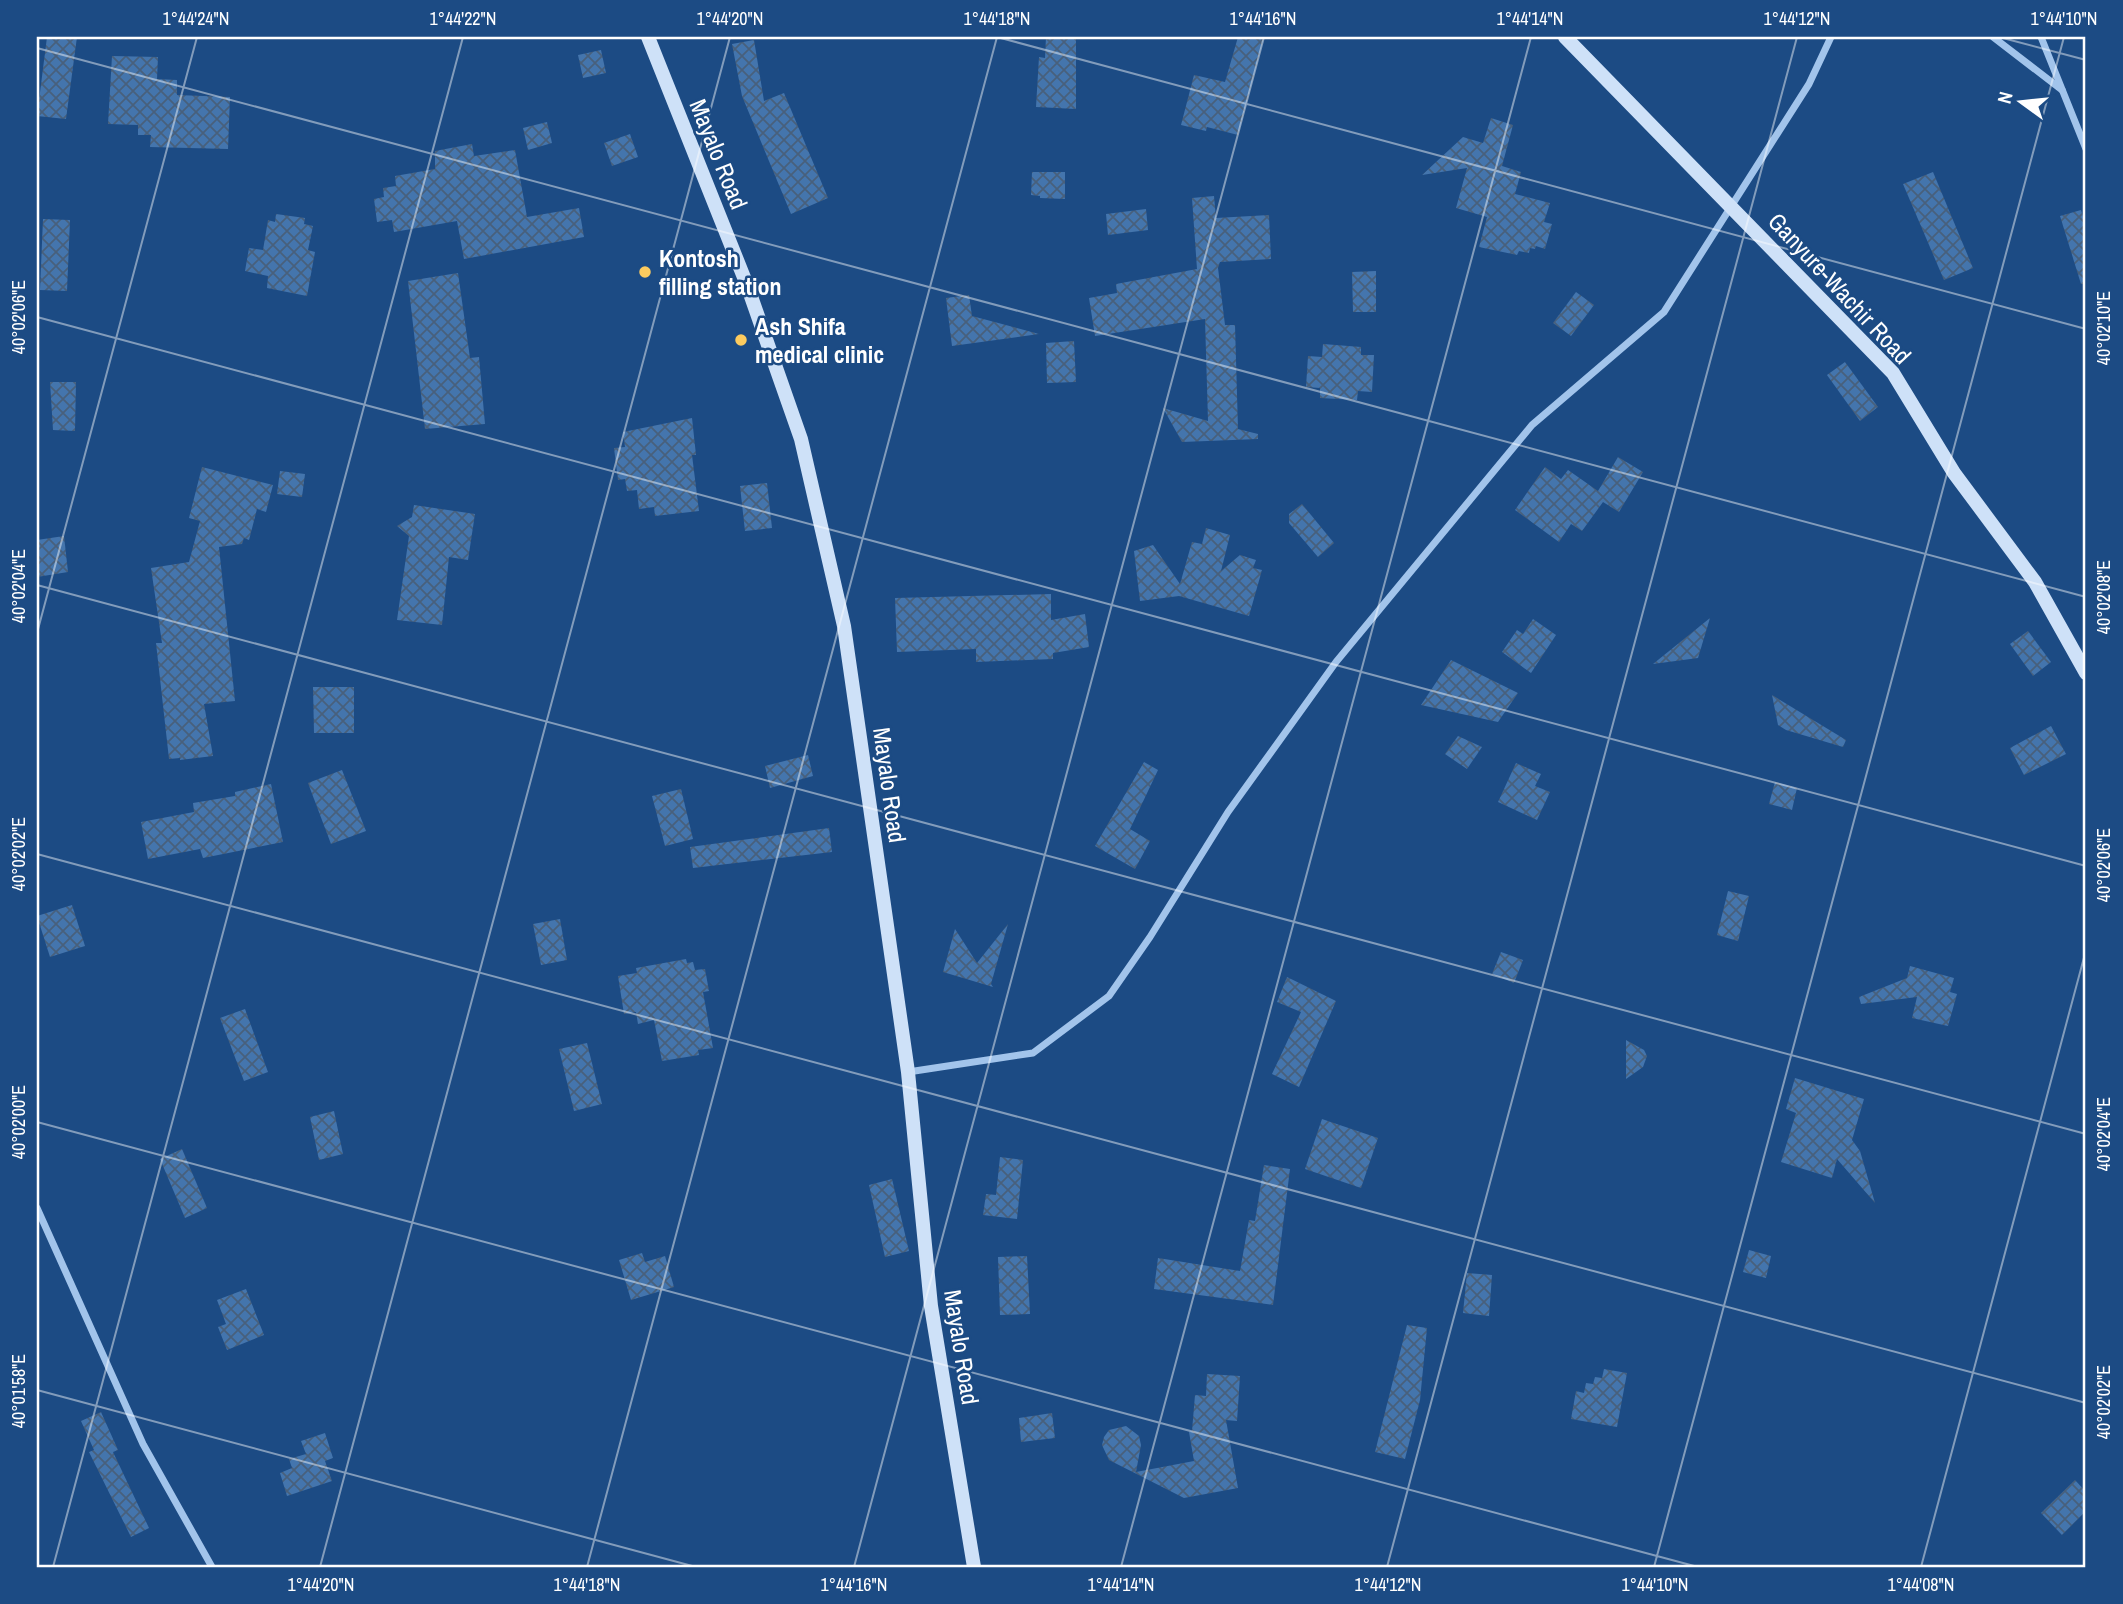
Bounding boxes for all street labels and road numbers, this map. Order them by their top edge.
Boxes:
street label: Mayalo Road [682,94,756,214]
street label: Ganyure-Wachir Road [1761,205,1919,371]
street label: Mayalo Road [866,725,914,845]
street label: Mayalo Road [937,1287,987,1407]

